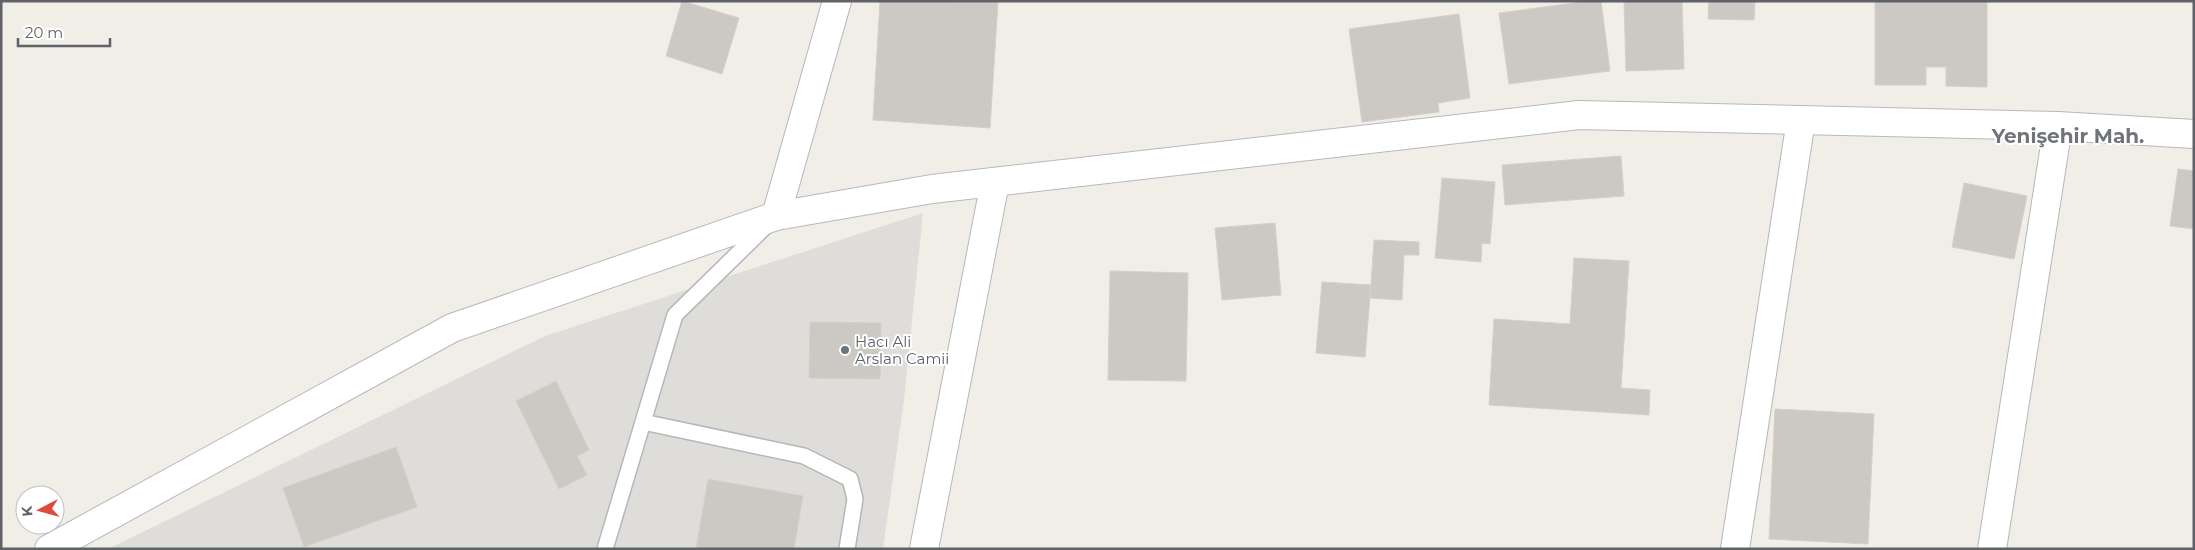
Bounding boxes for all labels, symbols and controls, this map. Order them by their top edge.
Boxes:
scale bar [18,15,110,47]
text: 20 m [25,23,63,42]
district label: Yenişehir Mah. [1991,124,2144,148]
place label: Hacı Ali Arslan Camii [855,332,949,368]
marker: Hacı Ali Arslan Camii [839,344,851,356]
north arrow [15,485,65,535]
text: K [18,505,37,517]

